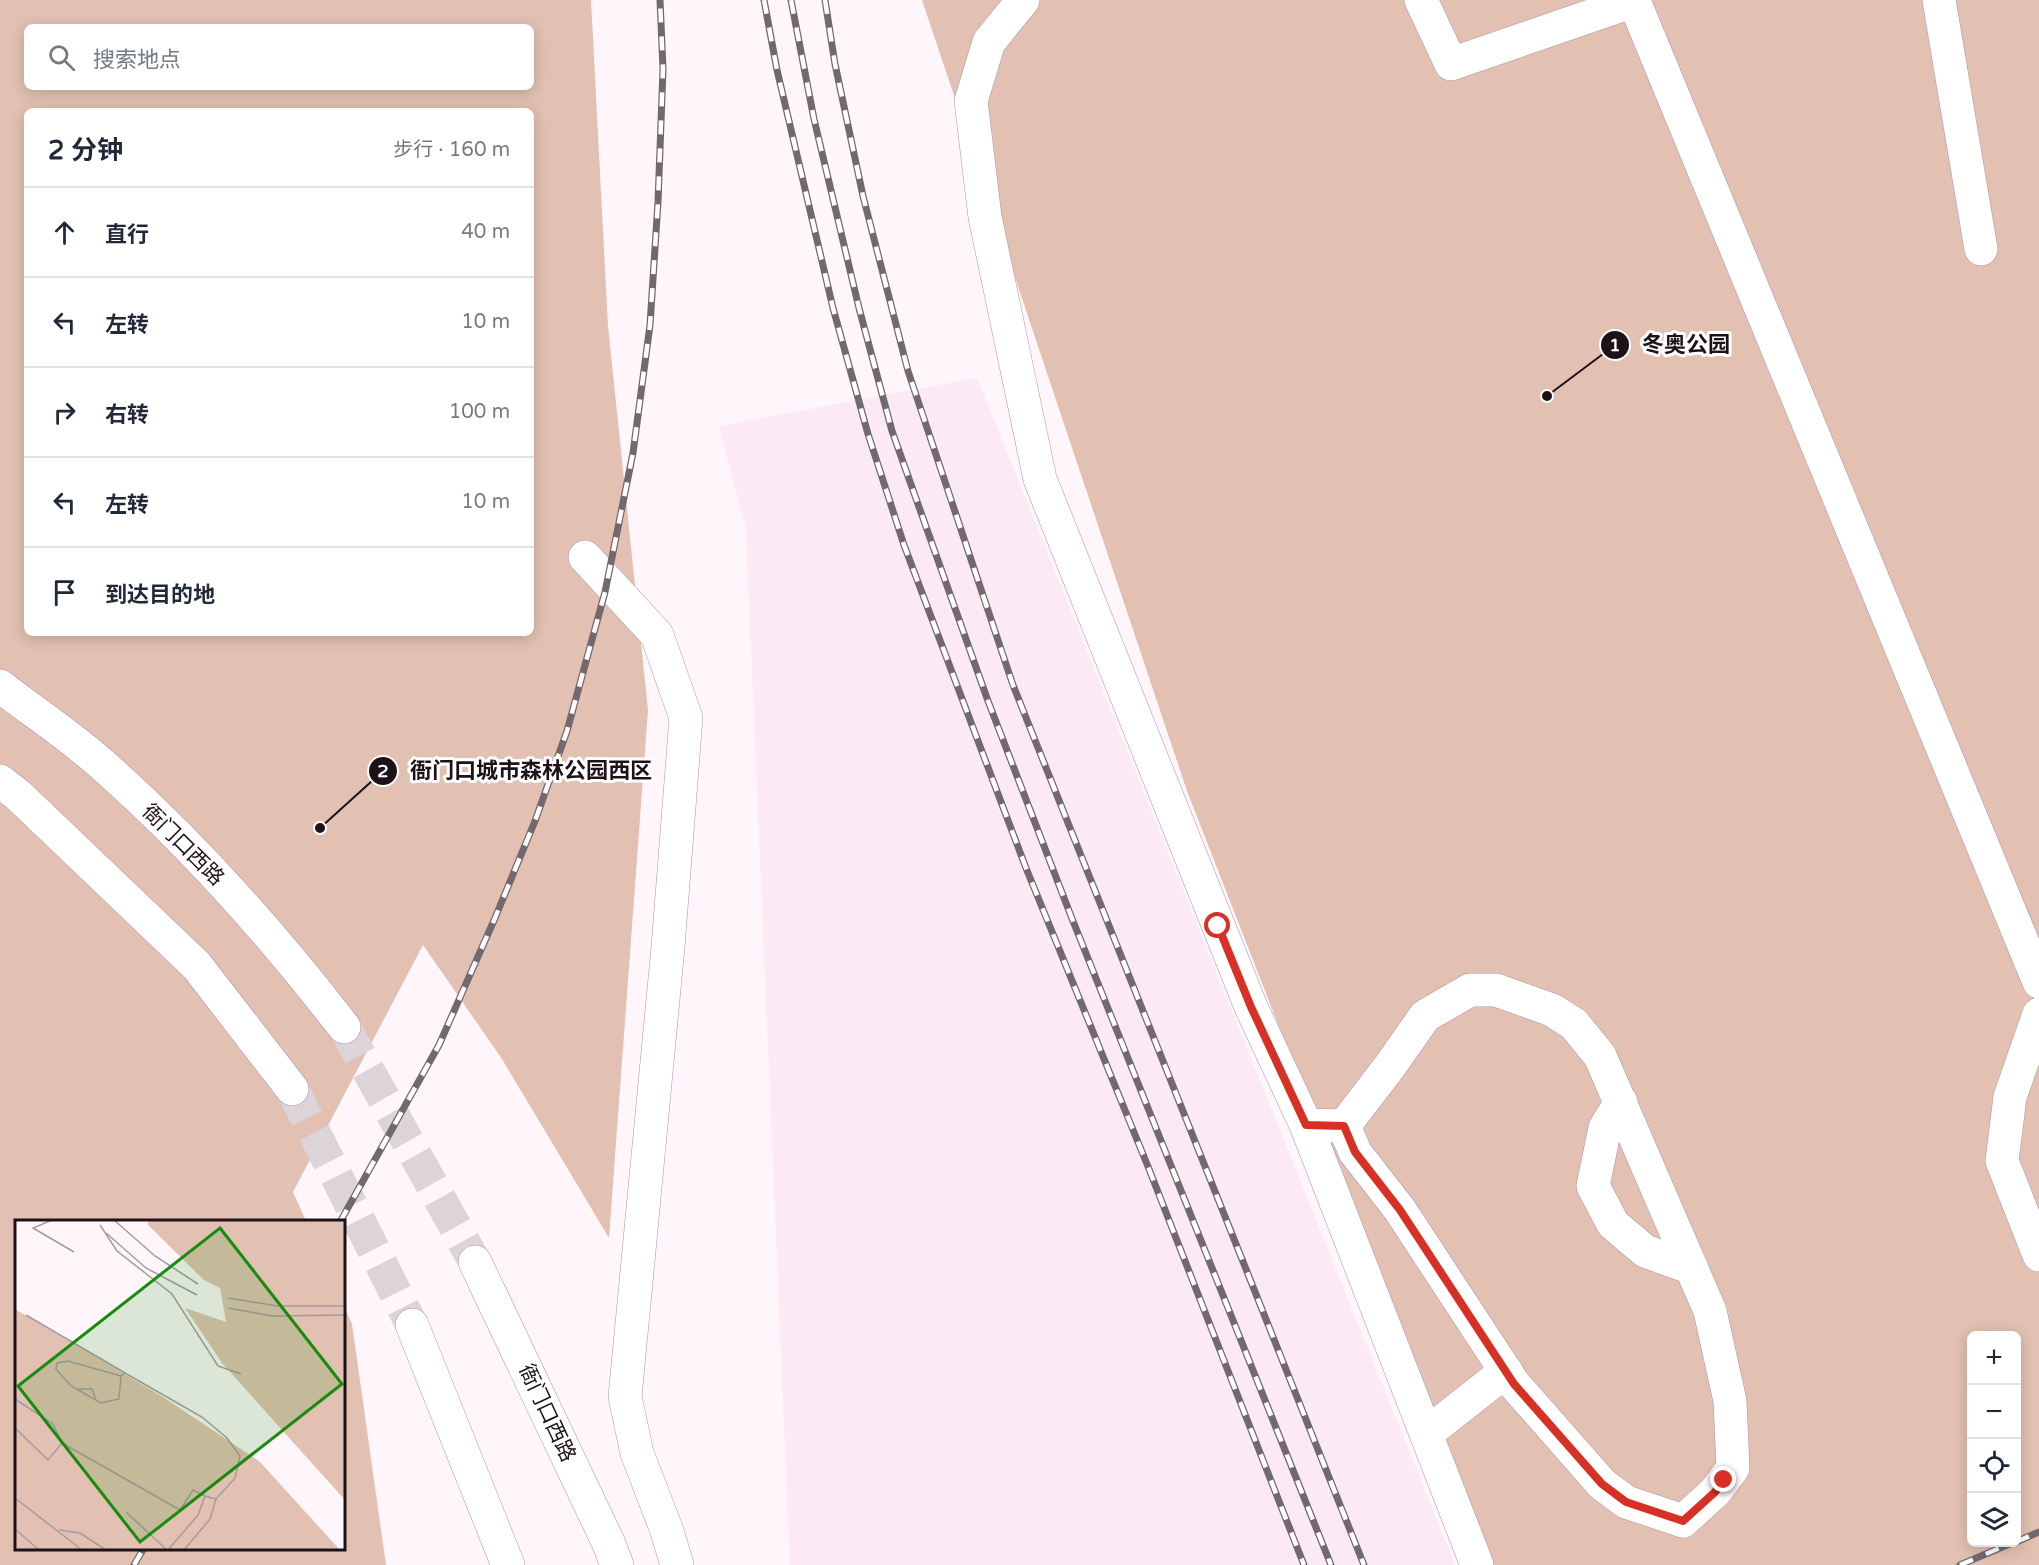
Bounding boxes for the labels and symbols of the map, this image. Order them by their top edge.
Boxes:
callout: 冬奥公园 [1600,325,1742,365]
text: 冬奥公园 [1642,332,1730,358]
text: 1 [1609,334,1621,356]
callout: 衙门口城市森林公园西区 [368,751,664,791]
text: 衙门口城市森林公园西区 [410,758,652,784]
text: 2 [377,760,389,782]
street label: 衙门口西路 [137,799,229,891]
route start [1204,912,1230,938]
inset map [15,1220,345,1550]
street label: 衙门口西路 [513,1360,581,1466]
route end [1710,1466,1736,1492]

